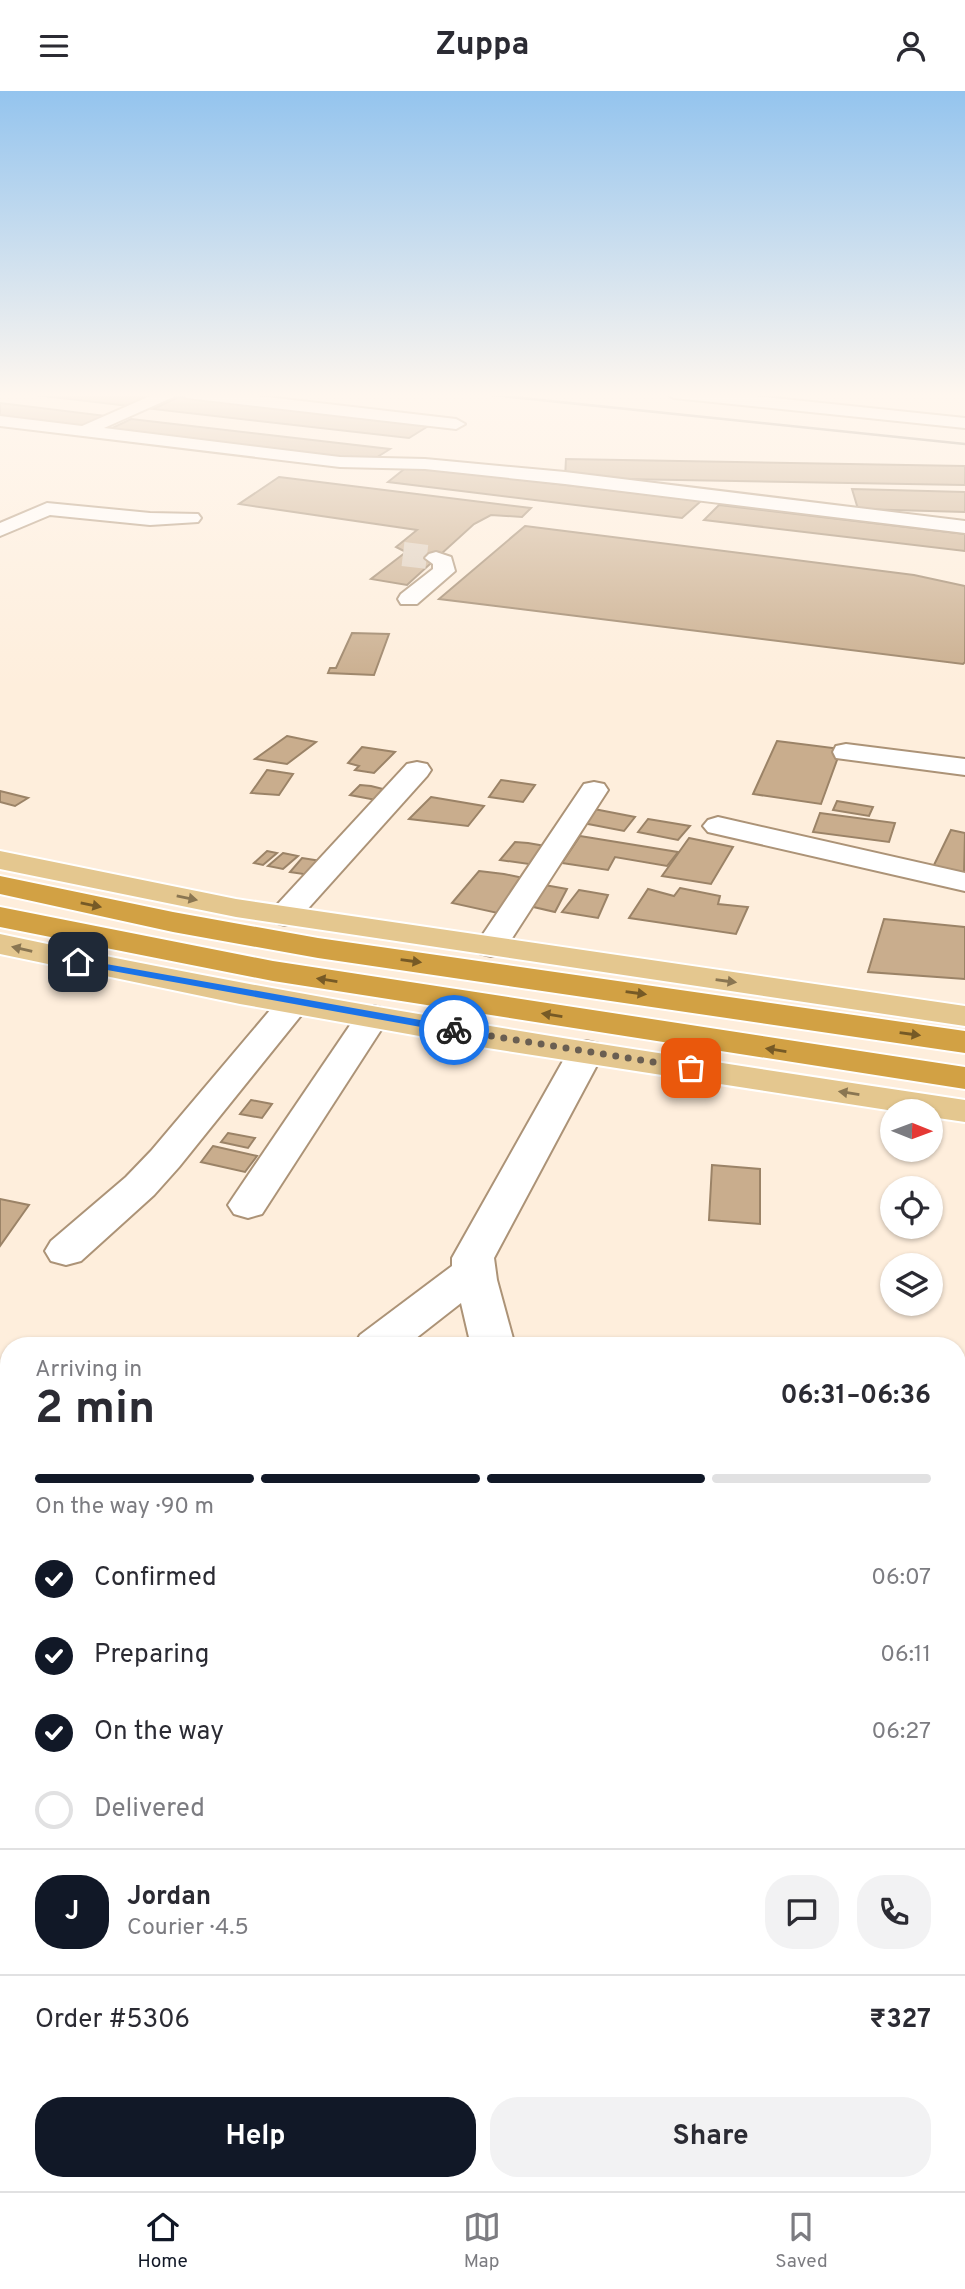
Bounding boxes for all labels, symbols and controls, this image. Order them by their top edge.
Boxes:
text: Zuppa [436,26,529,66]
icon: menu [35,27,73,65]
icon: person [892,27,930,65]
one-way arrow [176,893,198,904]
one-way arrow [80,900,102,911]
pin [48,932,108,992]
icon: home [59,943,97,981]
one-way arrow [11,944,33,955]
one-way arrow [400,956,422,967]
one-way arrow [316,974,338,985]
one-way arrow [716,976,738,987]
one-way arrow [625,988,647,999]
courier [419,995,489,1065]
one-way arrow [540,1009,562,1020]
icon: bike [435,1011,473,1049]
one-way arrow [899,1028,921,1039]
pin [661,1038,721,1098]
one-way arrow [765,1044,787,1055]
icon: bag [672,1049,710,1087]
one-way arrow [838,1087,860,1098]
north arrow [880,1099,943,1162]
map controls [880,1099,943,1316]
button: locate [880,1176,943,1239]
button: layers [880,1253,943,1316]
text: Arriving in [35,1356,142,1385]
text: 06:31–06:36 [781,1380,931,1413]
text: 2 min [35,1381,155,1440]
text: On the way · 90 m [35,1493,214,1522]
icon: check [35,1560,73,1598]
text: Confirmed [94,1562,217,1595]
text: 06:07 [871,1564,931,1593]
icon: check [35,1637,73,1675]
text: Preparing [94,1639,209,1672]
text: 06:11 [880,1641,931,1670]
icon: check [35,1714,73,1752]
text: On the way [94,1716,224,1749]
text: 06:27 [871,1718,931,1747]
text: Delivered [94,1793,205,1826]
button: chat [765,1875,839,1949]
button: phone [857,1875,931,1949]
text: Jordan [127,1881,211,1914]
text: J [65,1896,79,1929]
text: Courier · 4.5 [127,1914,249,1943]
text: Order #5306 [35,2004,190,2037]
text: ₹327 [869,2004,931,2037]
button: Help [35,2097,476,2177]
button: Share [490,2097,931,2177]
tab: Home [137,2208,188,2274]
tab: Map [463,2208,501,2274]
tab: Saved [775,2208,828,2274]

